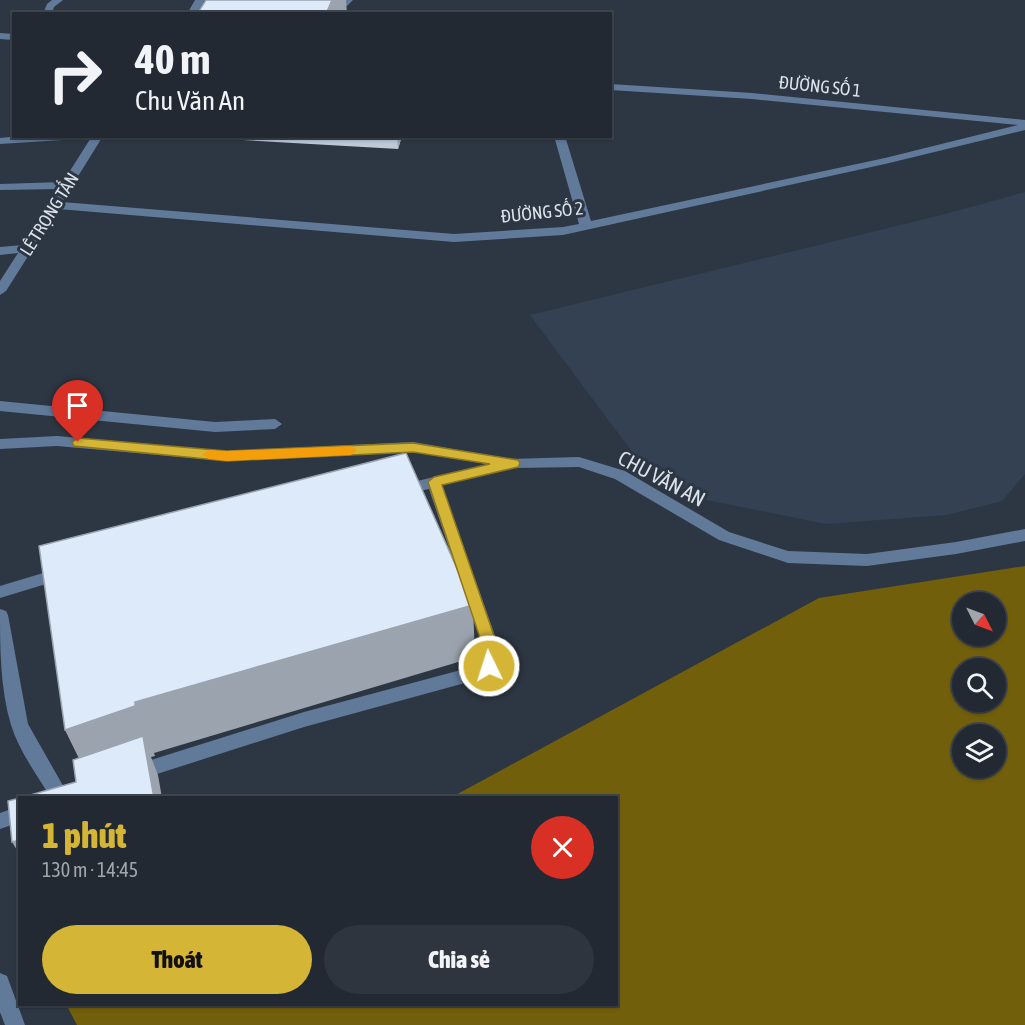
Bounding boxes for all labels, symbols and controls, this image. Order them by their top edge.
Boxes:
text: 40 m [135,35,210,83]
icon: right [36,36,114,114]
street label: ĐƯỜNG SỐ 1 [778,69,863,101]
text: Chu Văn An [135,85,245,116]
street label: LÊ TRỌNG TẤN [14,168,83,259]
street label: ĐƯỜNG SỐ 2 [499,195,584,227]
pin [52,380,103,442]
icon: arrive [61,389,94,422]
street label: CHU VĂN AN [614,445,710,511]
north arrow [952,592,1006,646]
map controls [952,592,1006,778]
position arrow [457,634,521,698]
button: search [952,658,1006,712]
button: layers [952,724,1006,778]
text: 1 phút [42,814,126,856]
button: close [531,816,594,879]
text: 130 m · 14:45 [42,858,138,881]
button: Thoát [42,925,312,994]
button: Chia sẻ [324,925,594,994]

